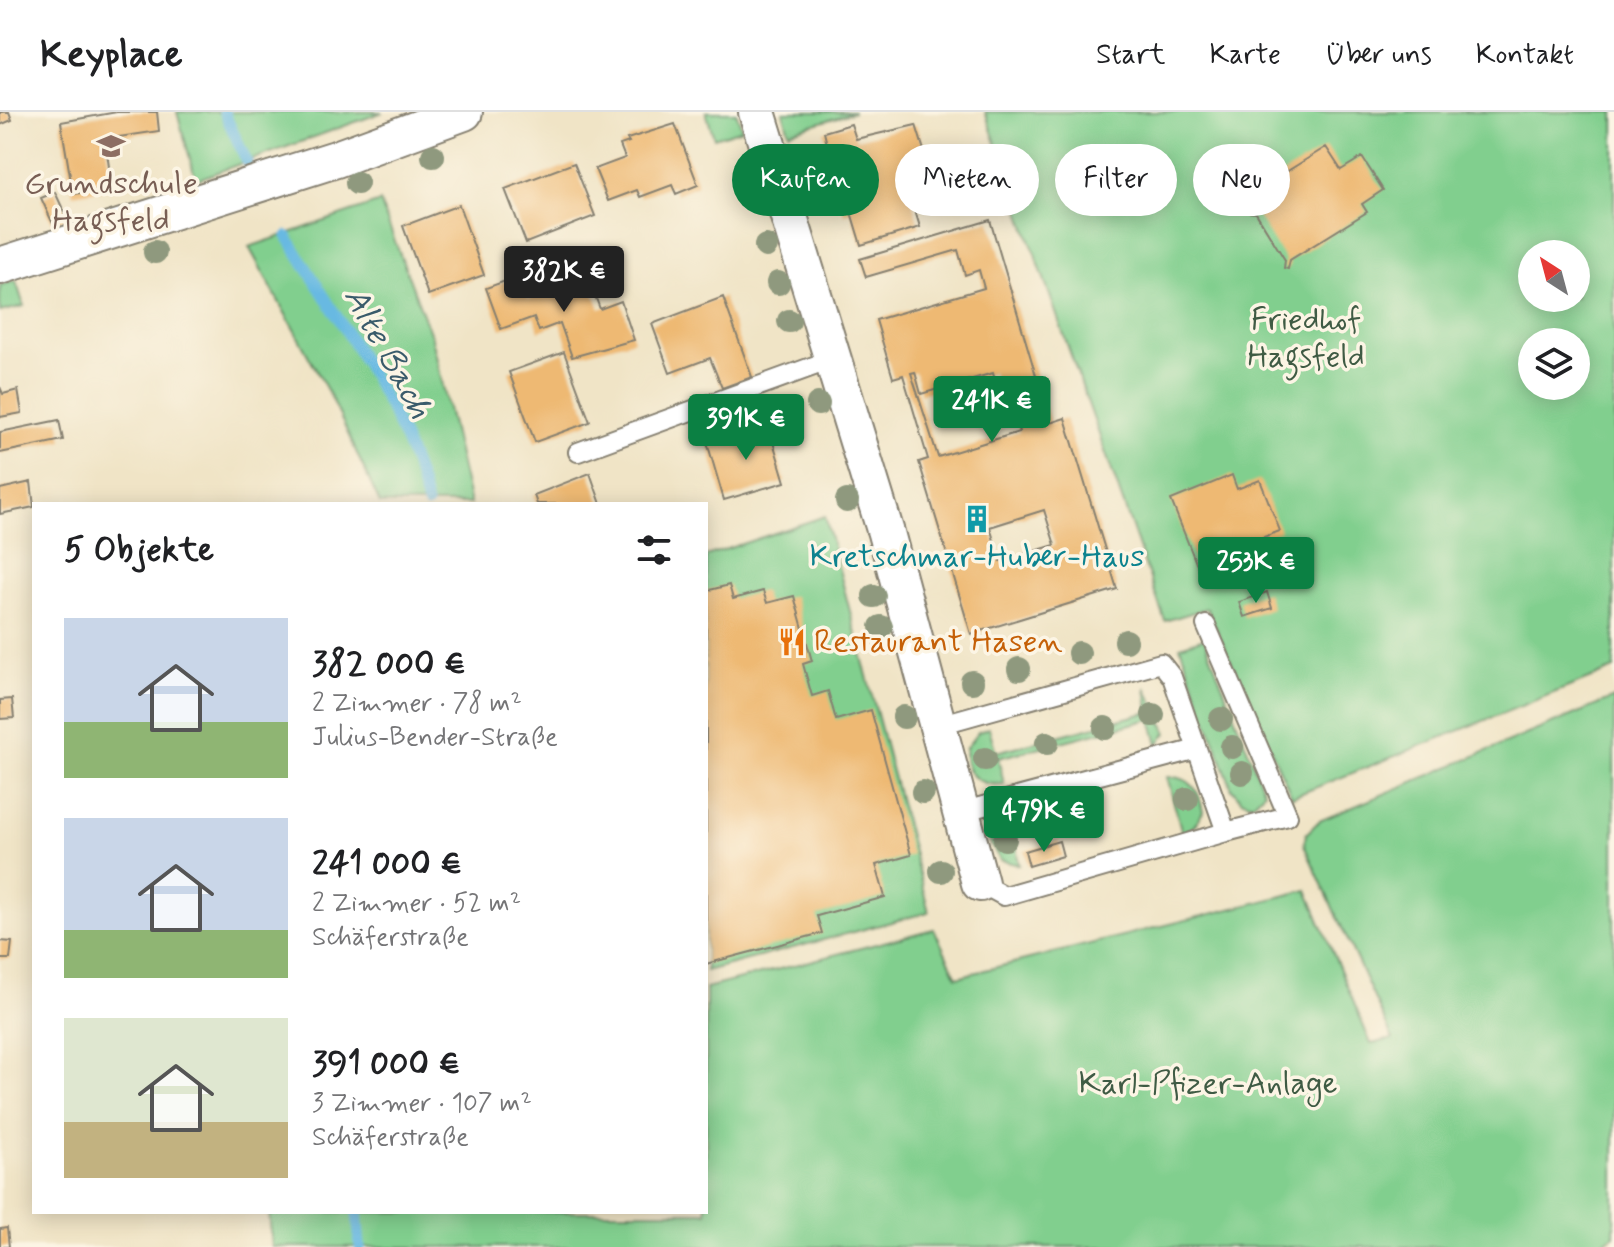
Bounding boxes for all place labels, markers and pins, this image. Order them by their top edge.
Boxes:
school or university icon: Grundschule Hagsfeld [96,131,126,161]
place label: Grundschule Hagsfeld [24,163,198,245]
pin: 382K € [499,246,629,314]
pin: 241K € [927,376,1057,444]
pin: 391K € [681,394,811,462]
building icon: Kretschmar-Huber-Haus [962,504,992,534]
place label: Kretschmar-Huber-Haus [809,536,1145,578]
pin: 253K € [1191,537,1321,605]
place label: Restaurant Hasen [814,621,1063,663]
restaurant icon: Restaurant Hasen [777,627,807,657]
pin: 479K € [979,786,1109,854]

